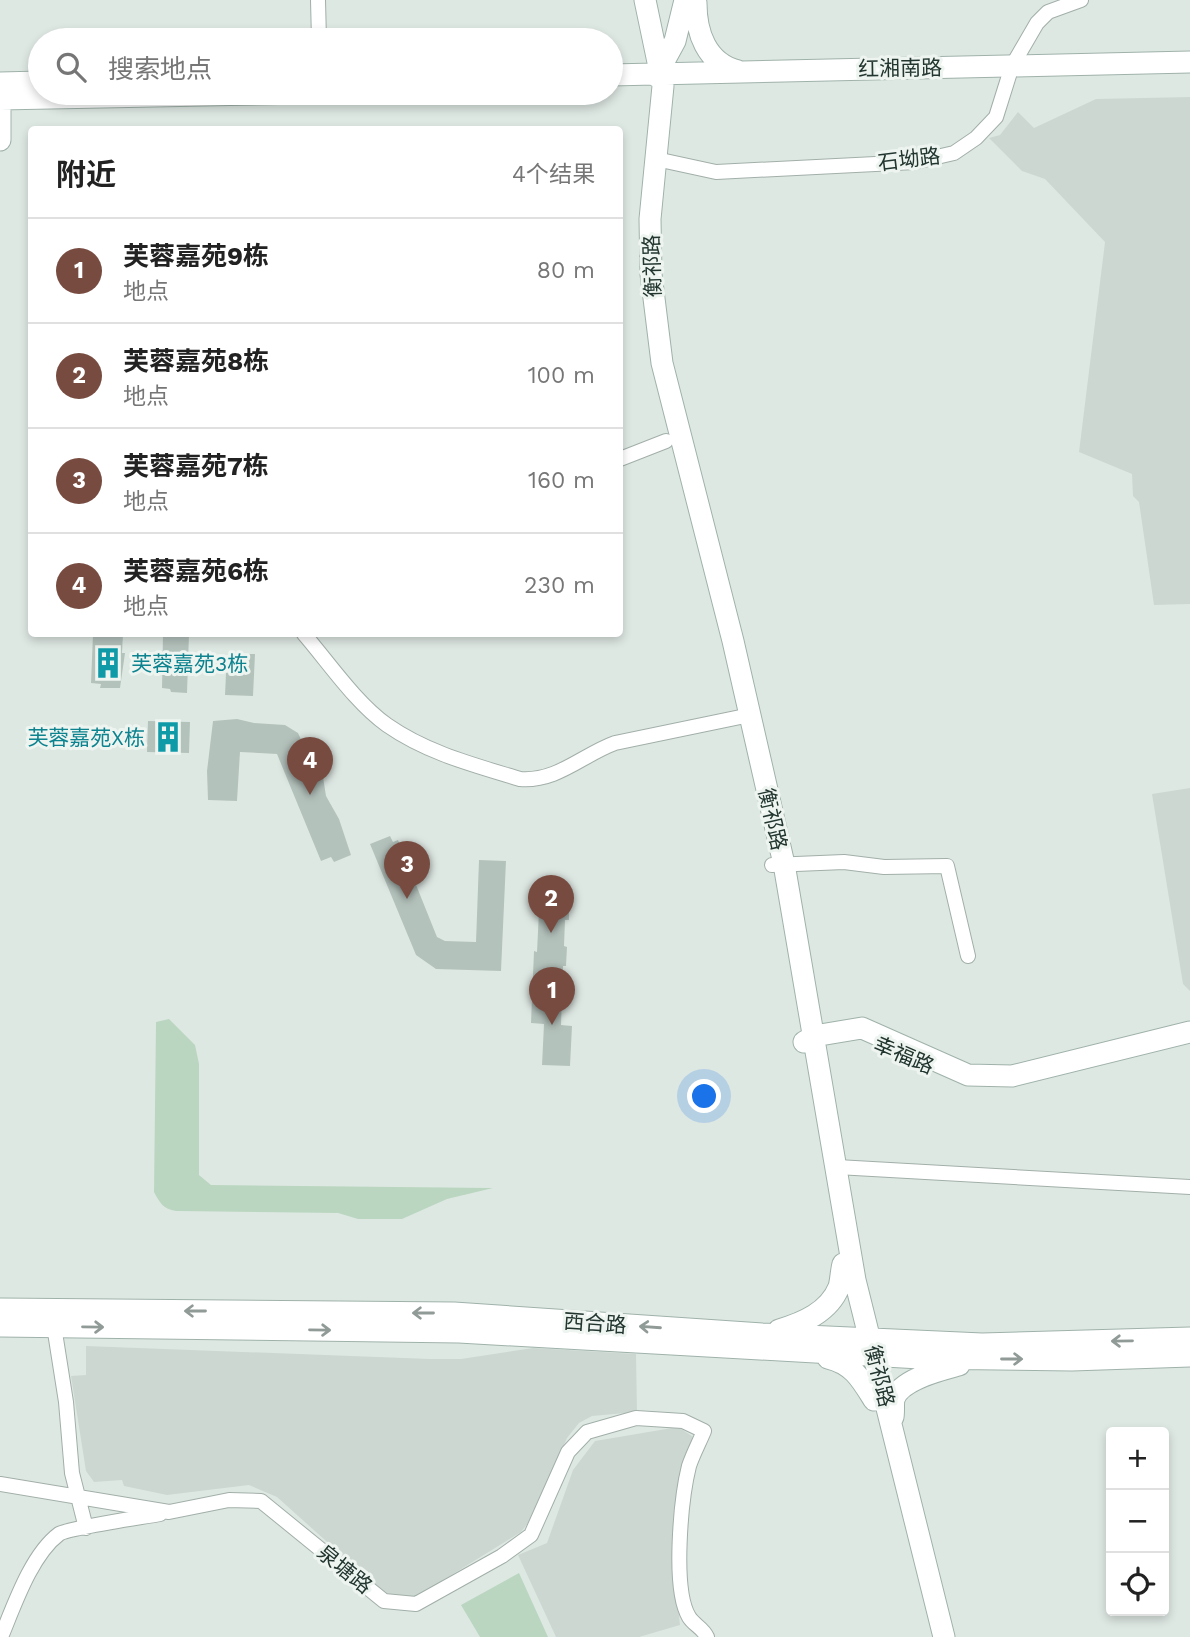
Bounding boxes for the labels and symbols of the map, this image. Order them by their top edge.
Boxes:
street label: 红湘南路 [858,55,942,81]
street label: 石坳路 [876,143,942,175]
street label: 衡祁路 [638,234,666,298]
building icon: 芙蓉嘉苑3栋 [91,646,125,680]
place label: 芙蓉嘉苑3栋 [131,651,248,676]
building icon: 芙蓉嘉苑X栋 [151,720,185,754]
place label: 芙蓉嘉苑X栋 [27,725,145,750]
pin: 4 [287,737,333,795]
street label: 衡祁路 [754,785,792,853]
pin: 3 [384,841,430,899]
pin: 2 [528,875,574,933]
pin: 1 [529,967,575,1025]
street label: 幸福路 [870,1031,938,1079]
your location [687,1079,721,1113]
one-way arrow [184,1304,207,1318]
one-way arrow [412,1306,435,1320]
street label: 西合路 [563,1308,627,1338]
one-way arrow [81,1320,104,1334]
one-way arrow [639,1320,662,1333]
one-way arrow [308,1323,331,1337]
one-way arrow [1111,1334,1134,1348]
street label: 衡祁路 [860,1342,900,1410]
one-way arrow [1001,1352,1024,1366]
street label: 泉塘路 [313,1539,377,1599]

